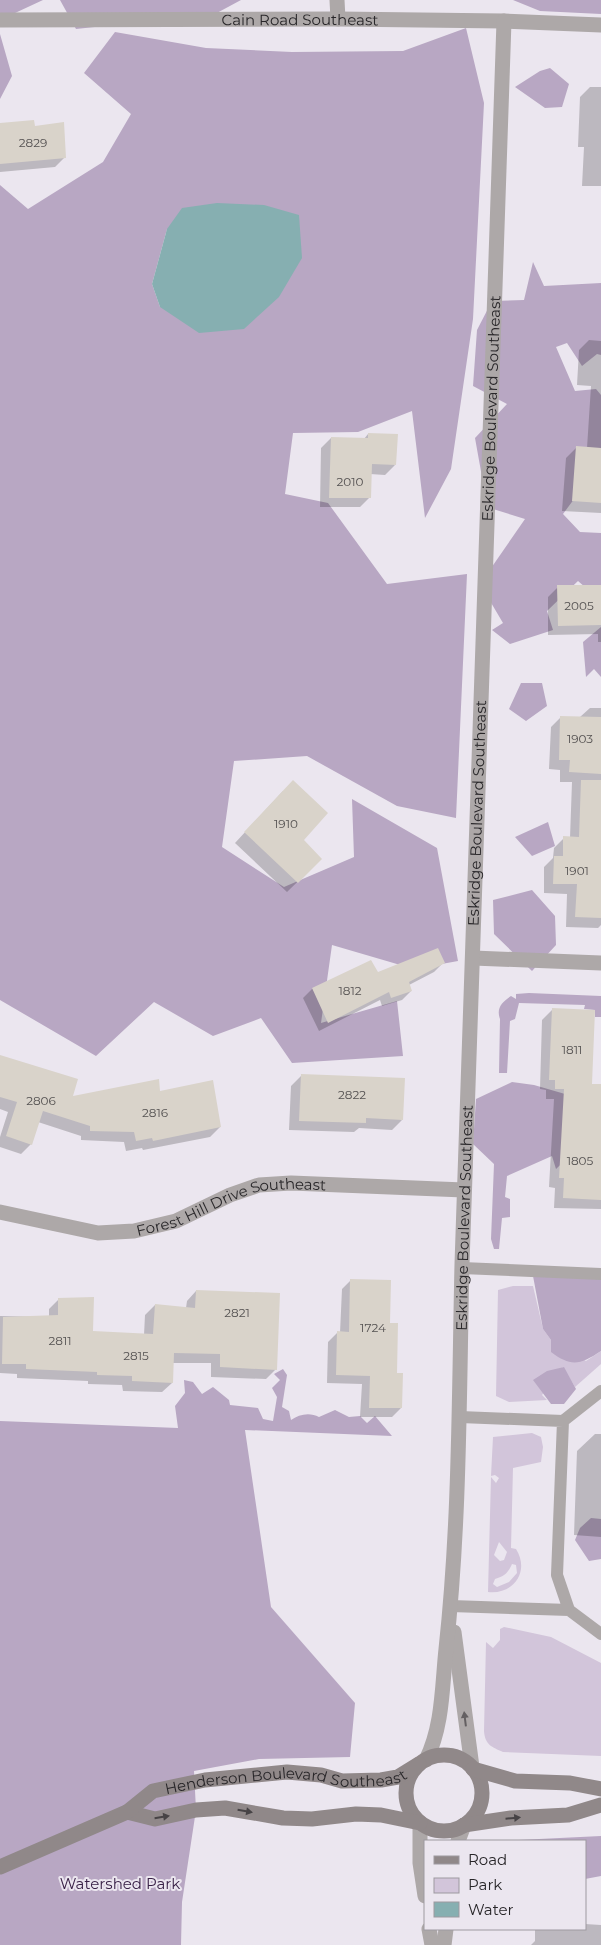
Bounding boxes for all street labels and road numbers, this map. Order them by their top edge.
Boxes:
street label: Cain Road Southeast [222,9,379,29]
street label: Eskridge Boulevard Southeast [477,295,504,522]
street label: Eskridge Boulevard Southeast [463,700,490,926]
street label: Eskridge Boulevard Southeast [451,1105,476,1331]
street label: Forest Hill Drive Southeast [134,1173,326,1240]
street label: Henderson Boulevard Southeast [163,1762,410,1798]

